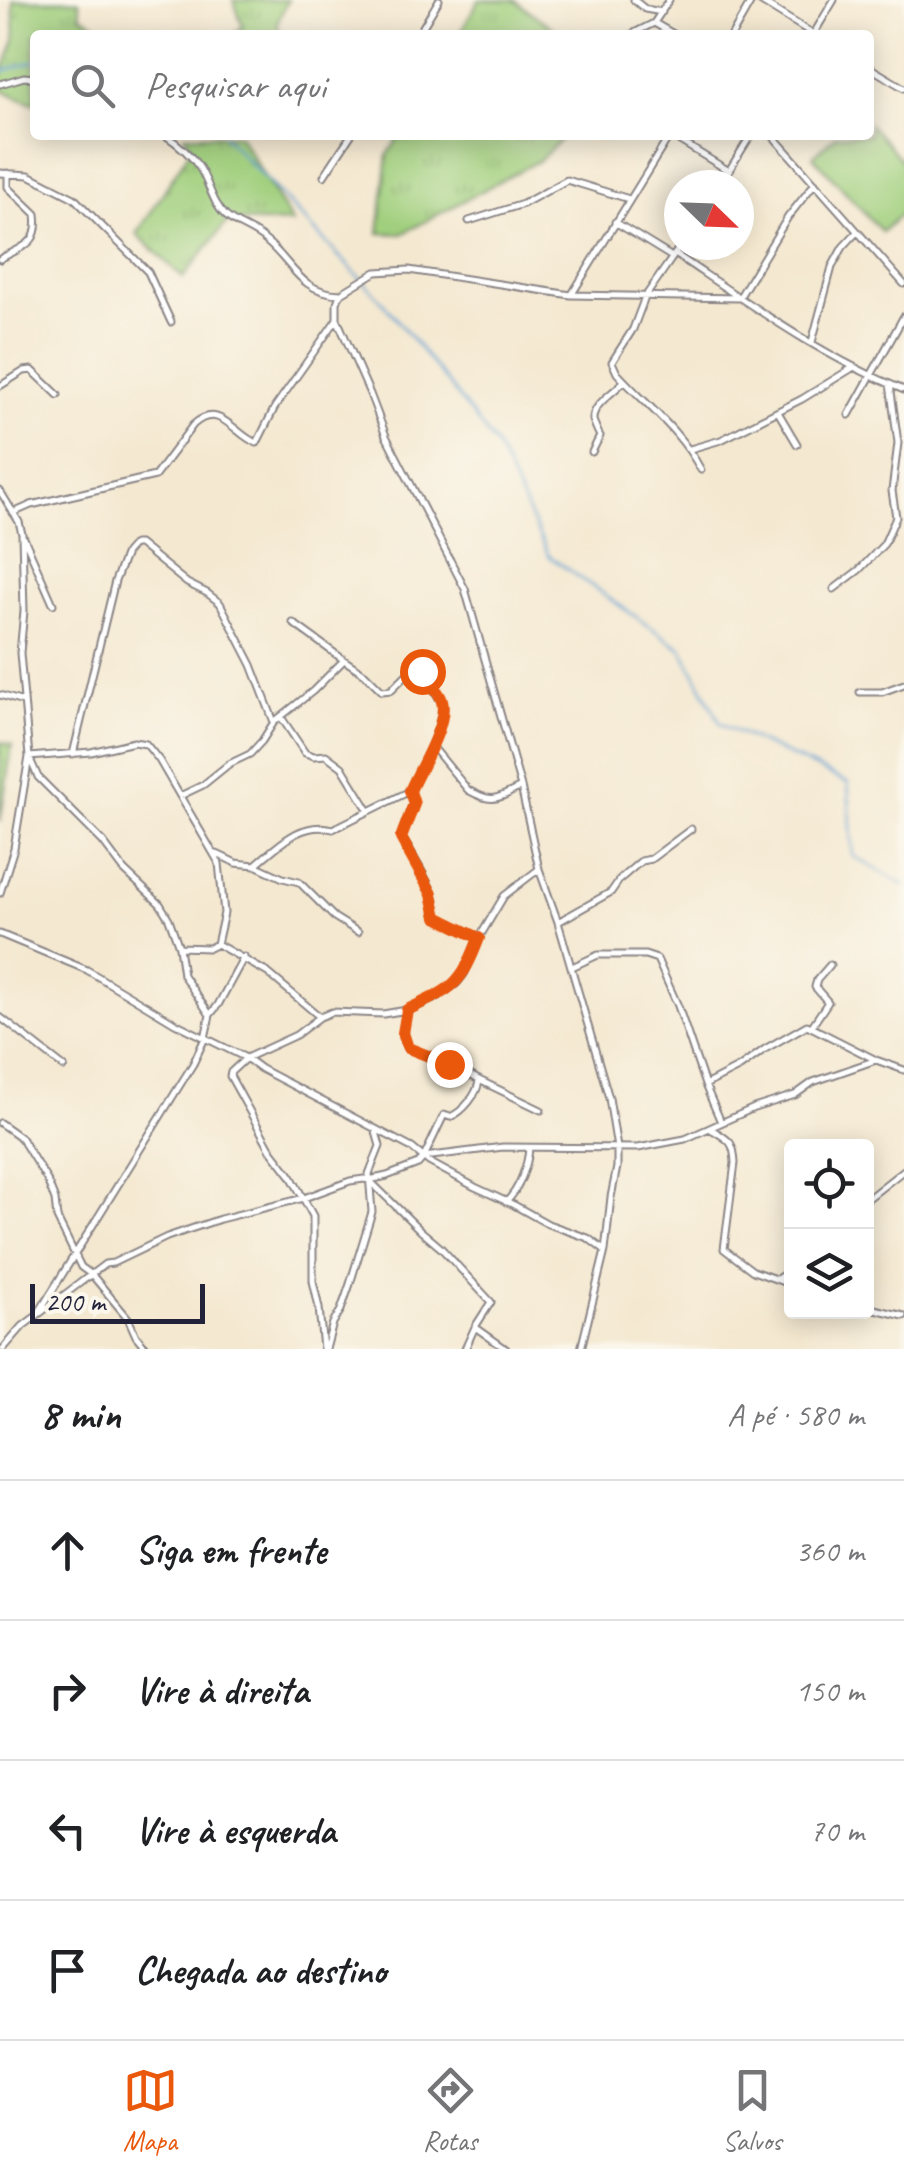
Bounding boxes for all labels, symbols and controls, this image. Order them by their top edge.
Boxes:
search box [30,30,874,140]
icon: search [65,58,120,113]
text: Pesquisar aqui [145,62,326,109]
north arrow [664,170,754,260]
route start [400,649,446,695]
route end [427,1042,473,1088]
map controls [784,1139,874,1319]
button: locate [784,1139,874,1229]
button: layers [784,1229,874,1319]
scale bar [30,1279,205,1324]
text: 200 m [45,1284,105,1319]
text: 8 min [40,1388,120,1441]
text: A pé · 580 m [727,1394,864,1435]
icon: ahead [40,1523,95,1578]
text: Siga em frente [135,1527,326,1574]
text: 360 m [795,1530,864,1571]
icon: right [40,1663,95,1718]
text: Vire à direita [135,1667,309,1714]
text: 150 m [795,1670,864,1711]
icon: left [40,1803,95,1858]
text: Vire à esquerda [135,1807,335,1854]
text: 70 m [810,1810,864,1851]
icon: arrive [40,1943,95,1998]
text: Chegada ao destino [135,1947,386,1994]
tab: Mapa [123,2063,178,2158]
tab: Rotas [423,2063,478,2158]
tab: Salvos [723,2063,782,2158]

